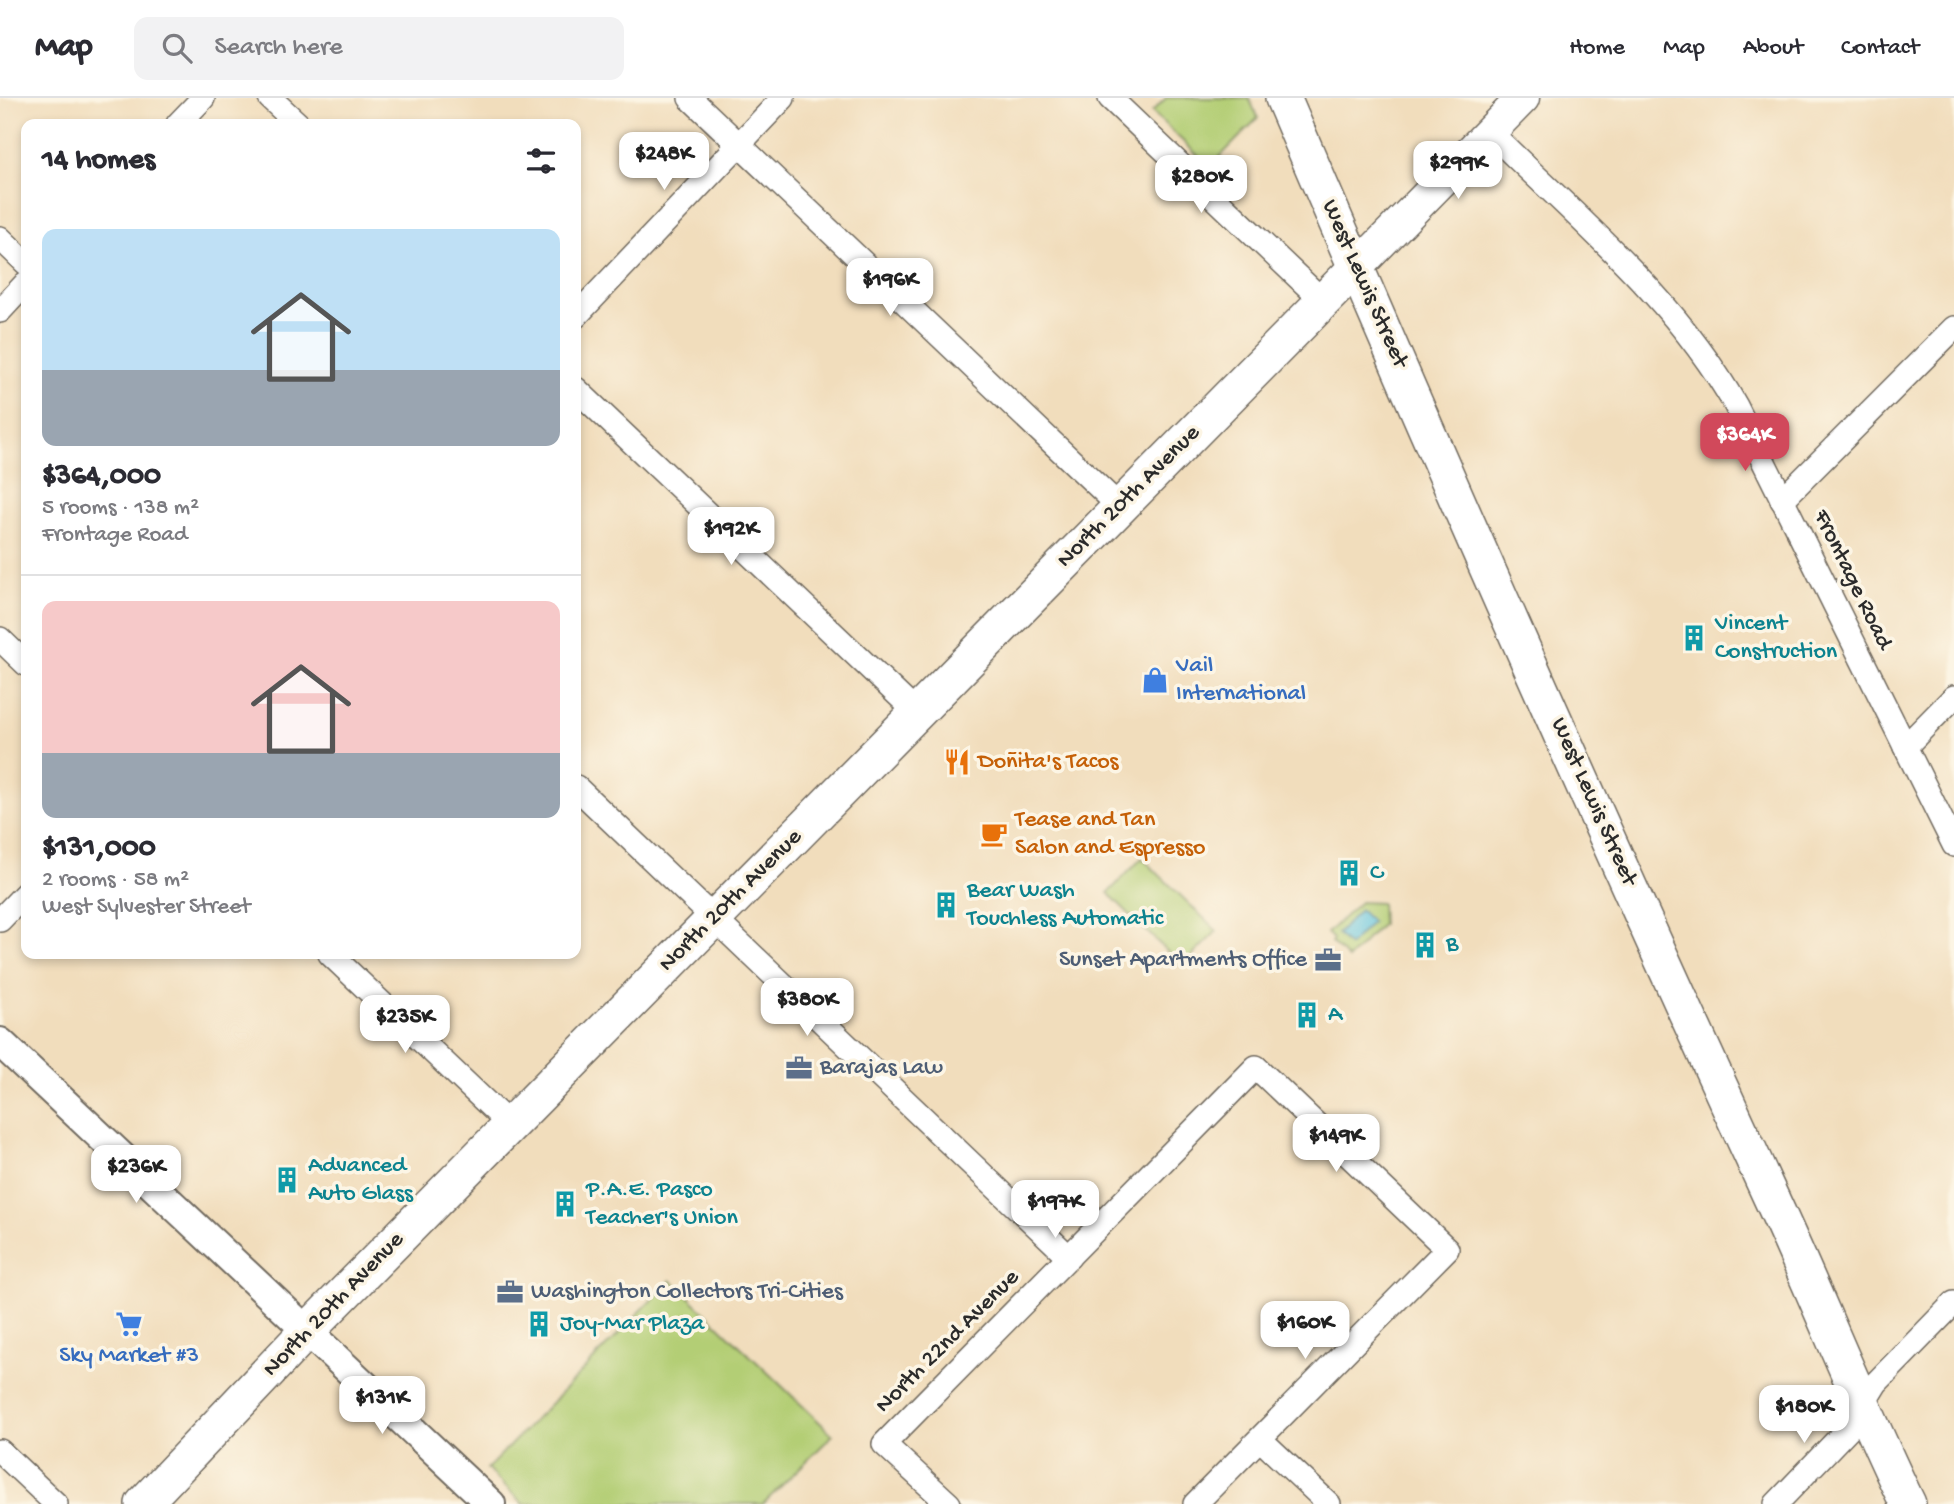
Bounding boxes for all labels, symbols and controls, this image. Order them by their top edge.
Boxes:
search box [134,17,624,80]
text: Map [35,29,92,67]
icon: search [158,29,196,67]
text: Search here [214,33,343,64]
text: Home [1569,34,1625,63]
text: Map [1663,34,1705,63]
text: About [1743,34,1803,63]
text: Contact [1841,34,1919,63]
pin: $248K [615,132,713,192]
text: $248K [635,141,693,168]
pin: $299K [1409,141,1507,201]
icon: filters [522,142,560,180]
text: 14 homes [42,144,155,179]
text: $299K [1429,150,1487,177]
pin: $280K [1152,156,1250,215]
text: $280K [1171,164,1231,191]
street label: West Lewis Street [1314,196,1415,374]
pin: $196K [841,258,939,318]
text: $196K [862,267,918,294]
icon: home [238,274,364,400]
pin: $364K [1696,414,1794,473]
street label: North 20th Avenue [1051,419,1207,575]
text: $364K [1716,422,1774,449]
text: $364,000 [42,460,161,495]
text: 5 rooms · 138 m² [42,495,199,522]
street label: Frontage Road [1805,504,1899,656]
pin: $192K [682,508,780,567]
text: $192K [703,516,759,543]
text: Frontage Road [42,522,188,549]
place label: Vincent Construction [1714,610,1838,667]
building icon: Vincent Construction [1679,623,1709,653]
icon: home [238,646,364,772]
place label: Vail International [1175,652,1306,709]
shop icon: Vail International [1140,665,1170,695]
street label: West Lewis Street [1543,714,1644,892]
restaurant icon: Doñita's Tacos [942,747,972,777]
place label: Doñita's Tacos [976,748,1120,777]
place label: Tease and Tan Salon and Espresso [1013,806,1205,863]
cafe icon: Tease and Tan Salon and Espresso [979,819,1009,849]
street label: North 20th Avenue [653,823,809,979]
text: $131,000 [42,832,156,867]
building icon: C [1334,858,1364,888]
place label: C [1370,859,1385,888]
text: 2 rooms · 58 m² [42,867,189,894]
place label: Bear Wash Touchless Automatic [965,877,1164,934]
building icon: Bear Wash Touchless Automatic [931,890,961,920]
text: West Sylvester Street [42,894,250,921]
building icon: B [1410,930,1440,960]
place label: B [1445,931,1459,960]
office icon: Sunset Apartments Office [1313,945,1343,975]
place label: Sunset Apartments Office [1059,946,1308,975]
pin: $380K [758,978,856,1038]
text: $380K [777,987,837,1014]
pin: $235K [356,996,454,1055]
building icon: A [1292,1000,1322,1030]
place label: A [1328,1001,1344,1030]
text: $235K [376,1004,434,1031]
office icon: Barajas Law [784,1053,814,1083]
place label: Barajas Law [819,1054,943,1083]
pin: $149K [1287,1114,1385,1174]
text: $149K [1309,1123,1363,1150]
pin: $236K [87,1146,185,1205]
place label: Advanced Auto Glass [308,1152,414,1209]
text: $236K [107,1154,165,1181]
building icon: Advanced Auto Glass [272,1165,302,1195]
place label: P.A.E. Pasco Teacher's Union [584,1176,738,1233]
pin: $197K [1006,1180,1104,1240]
building icon: P.A.E. Pasco Teacher's Union [550,1189,580,1219]
text: $197K [1027,1189,1083,1216]
street label: North 20th Avenue [257,1226,411,1384]
street label: North 22nd Avenue [870,1263,1027,1420]
office icon: Washington Collectors Tri-Cities [495,1277,525,1307]
place label: Washington Collectors Tri-Cities [531,1278,844,1307]
pin: $160K [1256,1302,1354,1361]
supermarket icon: Sky Market #3 [114,1309,144,1339]
building icon: Joy-Mar Plaza [524,1309,554,1339]
place label: Joy-Mar Plaza [560,1310,705,1339]
text: $160K [1276,1310,1334,1337]
place label: Sky Market #3 [59,1342,199,1371]
pin: $131K [333,1376,431,1436]
text: $131K [355,1385,409,1412]
pin: $180K [1755,1386,1853,1445]
text: $180K [1775,1394,1833,1421]

